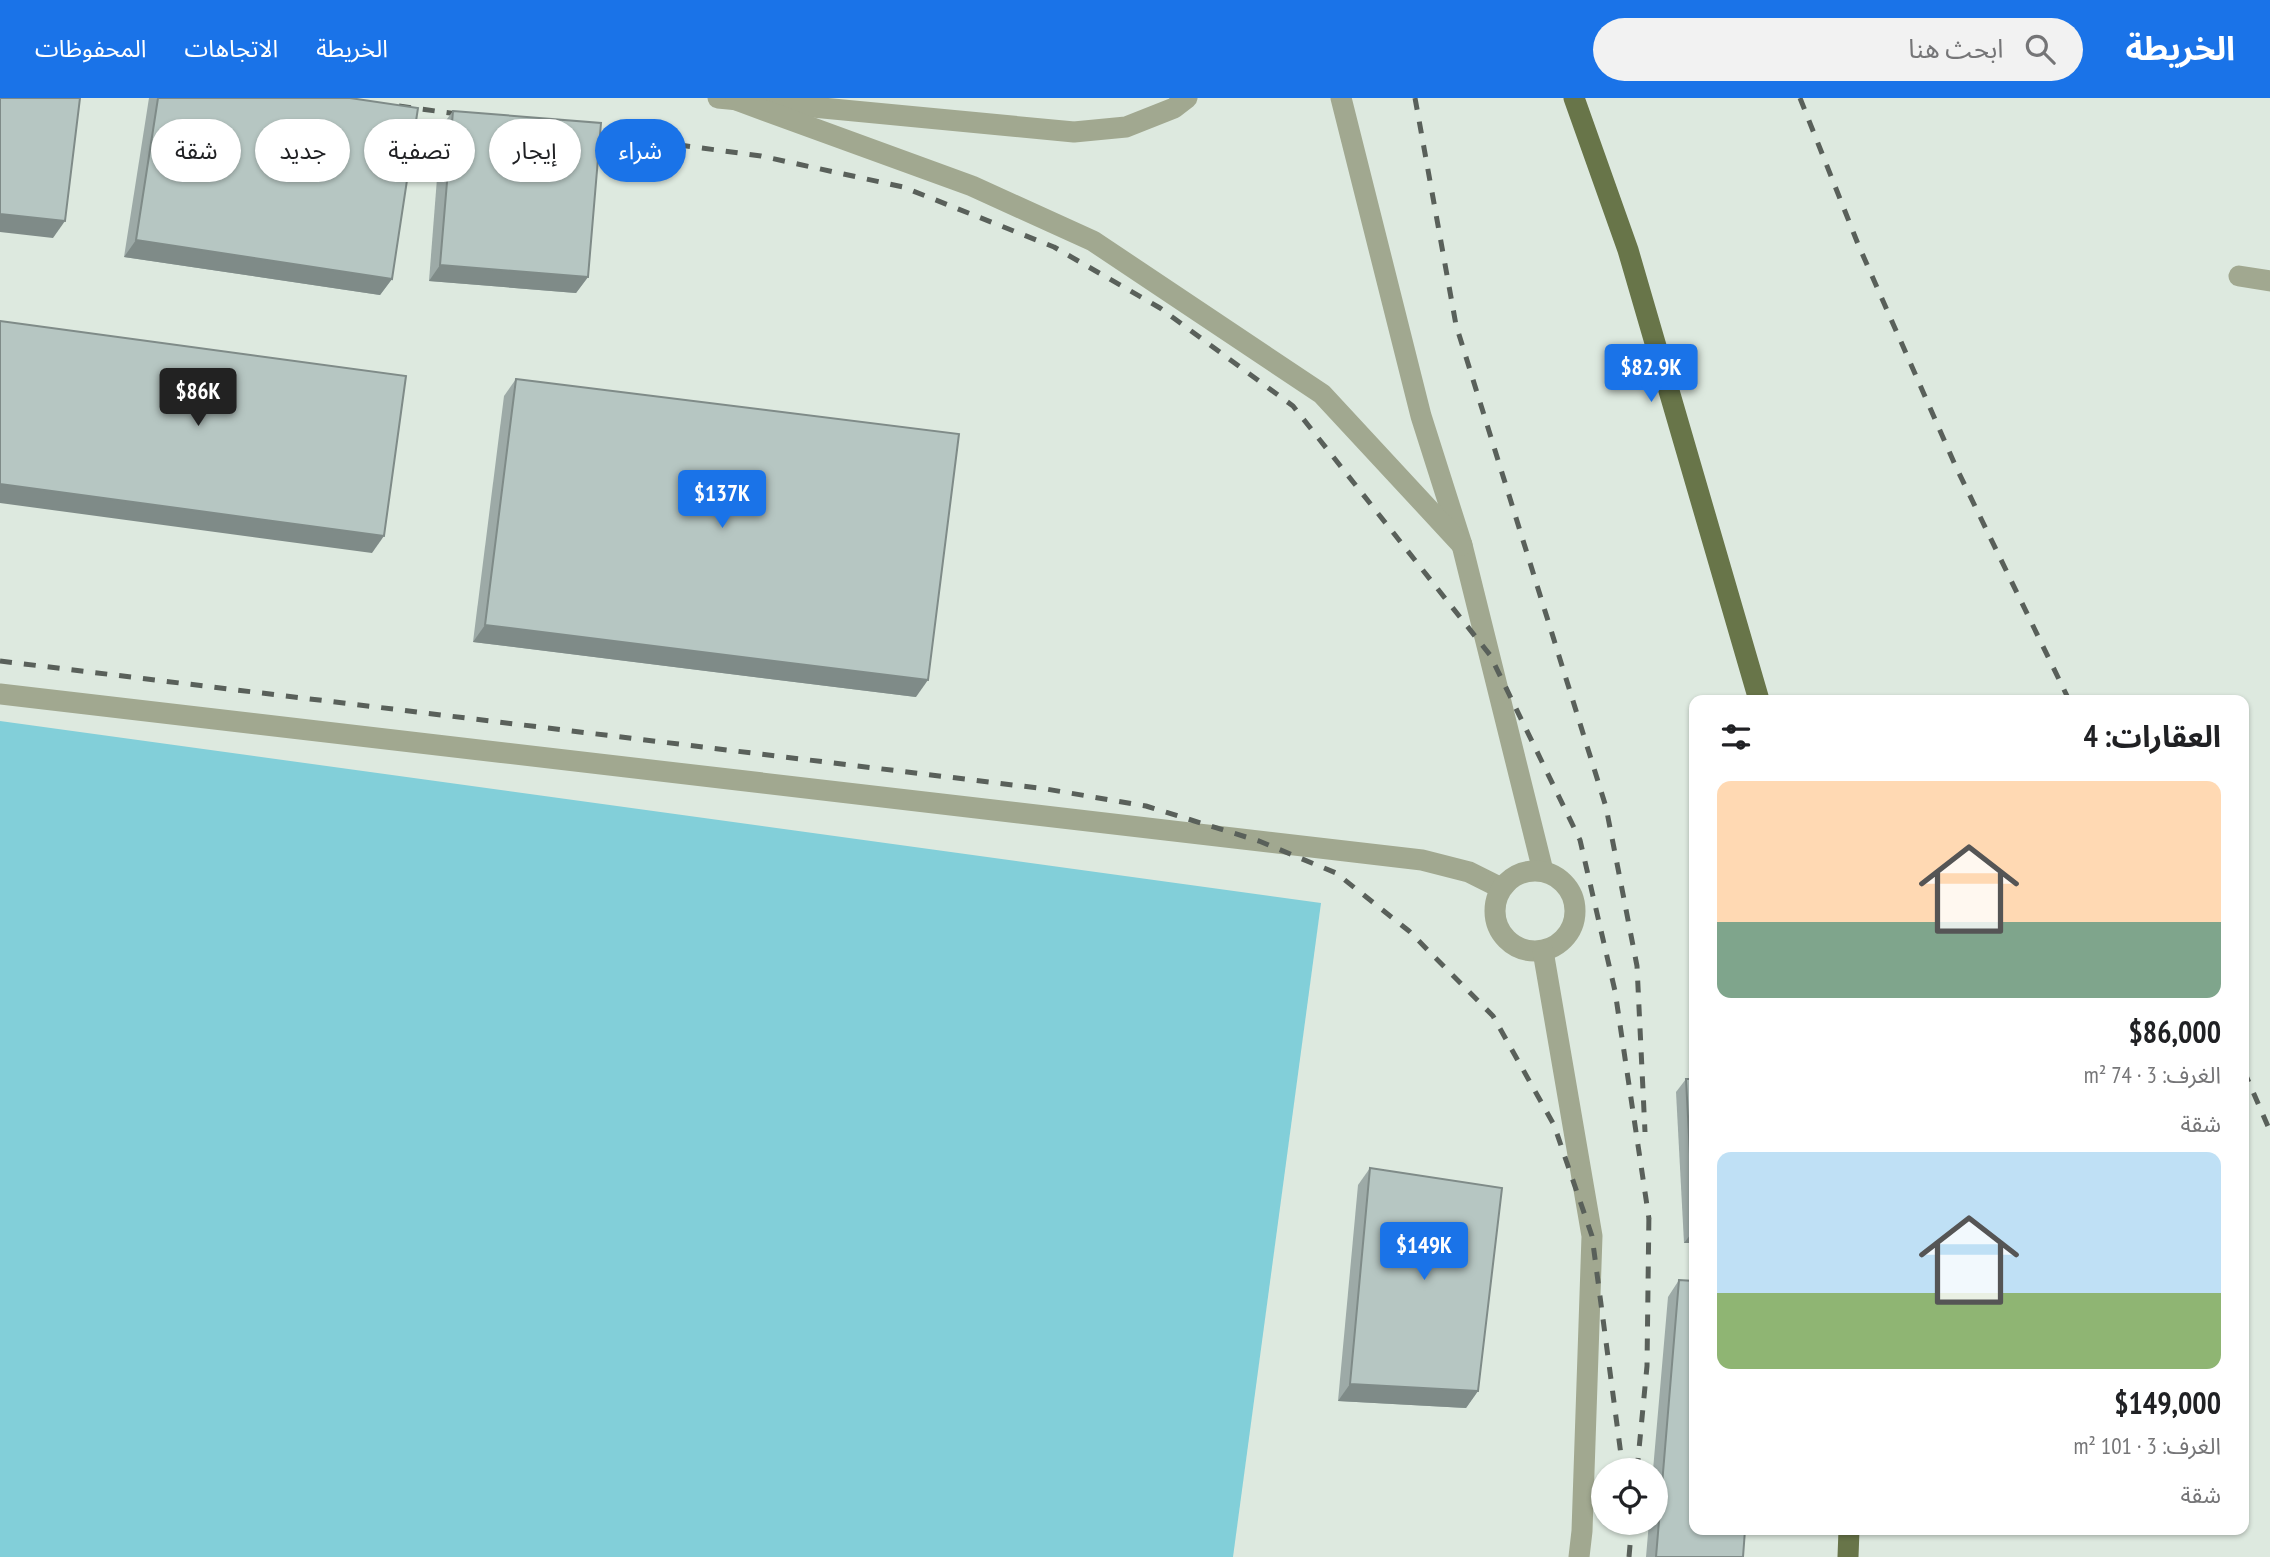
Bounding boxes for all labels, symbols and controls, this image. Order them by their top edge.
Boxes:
search box [1593,18,2083,81]
text: الخريطة [2125,26,2235,69]
icon: search [2021,30,2059,68]
text: ابحث هنا [1908,32,2003,65]
text: المحفوظات [35,33,146,64]
text: الاتجاهات [184,33,278,64]
text: الخريطة [316,33,388,64]
chip: شقة [151,119,241,182]
chip: جديد [255,119,350,182]
chip: تصفية [364,119,475,182]
chip: إيجار [489,119,581,182]
chip: شراء [595,119,686,182]
pin: $82.9K [1594,344,1708,404]
text: $82.9K [1621,352,1681,381]
pin: $86K [157,368,239,428]
text: $86K [176,376,220,405]
pin: $137K [673,470,771,530]
text: $137K [694,478,750,507]
text: العقارات: 4 [2083,716,2221,755]
icon: filters [1717,718,1755,756]
icon: home [1906,826,2032,952]
text: $86,000 [2128,1012,2221,1051]
text: الغرف: 3 · 74 m² [2084,1060,2221,1089]
text: شقة [2180,1109,2221,1138]
icon: home [1906,1197,2032,1323]
pin: $149K [1375,1222,1473,1282]
text: $149K [1396,1230,1452,1259]
text: $149,000 [2114,1383,2221,1422]
text: الغرف: 3 · 101 m² [2073,1431,2221,1460]
map controls [1591,1458,1668,1535]
button: locate [1591,1458,1668,1535]
text: شقة [2180,1480,2221,1509]

